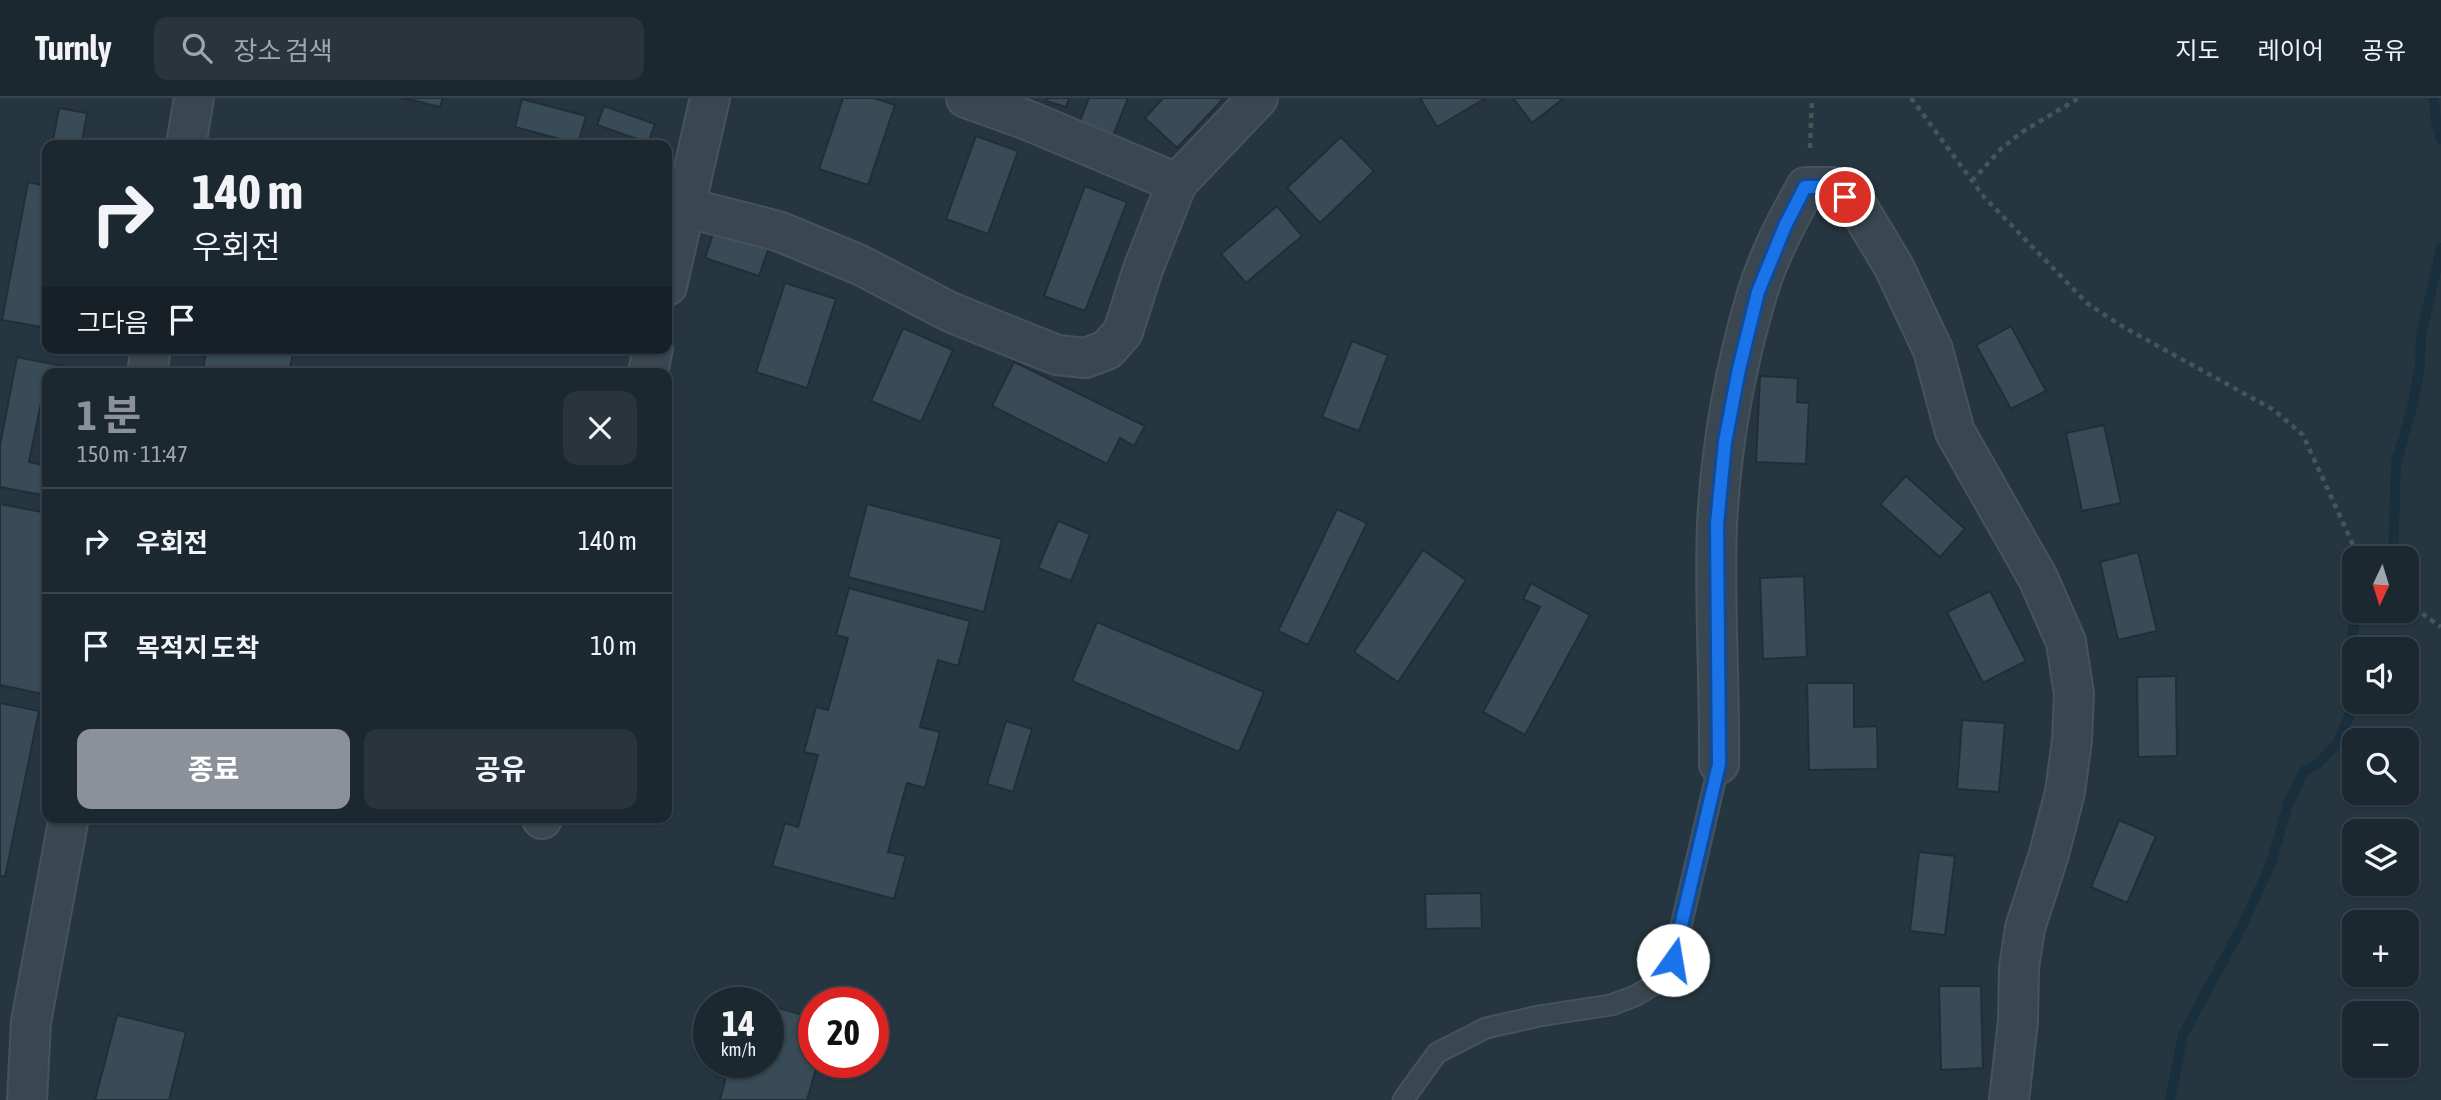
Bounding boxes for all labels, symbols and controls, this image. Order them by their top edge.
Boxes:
search box [154,17,644,80]
text: Turnly [35,29,112,67]
icon: search [178,29,216,67]
text: 장소 검색 [234,36,333,66]
text: 지도 [2175,37,2220,64]
text: 레이어 [2258,37,2324,64]
text: 공유 [2362,37,2406,64]
text: 140 m [192,163,303,219]
pin [1815,167,1875,227]
icon: right [77,168,168,259]
icon: arrive [1826,178,1864,216]
text: 우회전 [192,228,280,265]
icon: arrive [163,301,201,339]
text: 그다음 [77,308,149,338]
text: 1 분 [77,391,141,439]
button: close [563,391,637,465]
text: 150 m · 11:47 [77,441,188,467]
icon: right [77,522,115,560]
text: 140 m [578,526,637,556]
text: 우회전 [136,528,208,558]
north arrow [2342,546,2418,623]
map controls [2342,546,2419,1078]
icon: arrive [77,627,115,665]
text: 10 m [590,631,637,661]
text: 목적지 도착 [136,633,259,663]
button: sound [2342,637,2419,714]
button: search [2342,728,2419,805]
button: 종료 [77,729,350,809]
button: 공유 [364,729,637,809]
button: layers [2342,819,2419,896]
button: + [2342,910,2419,987]
position arrow [1636,923,1710,997]
speed limit sign: 20 [798,987,889,1078]
button: − [2342,1001,2419,1078]
text: 14 [722,1003,755,1043]
text: km/h [721,1039,756,1060]

